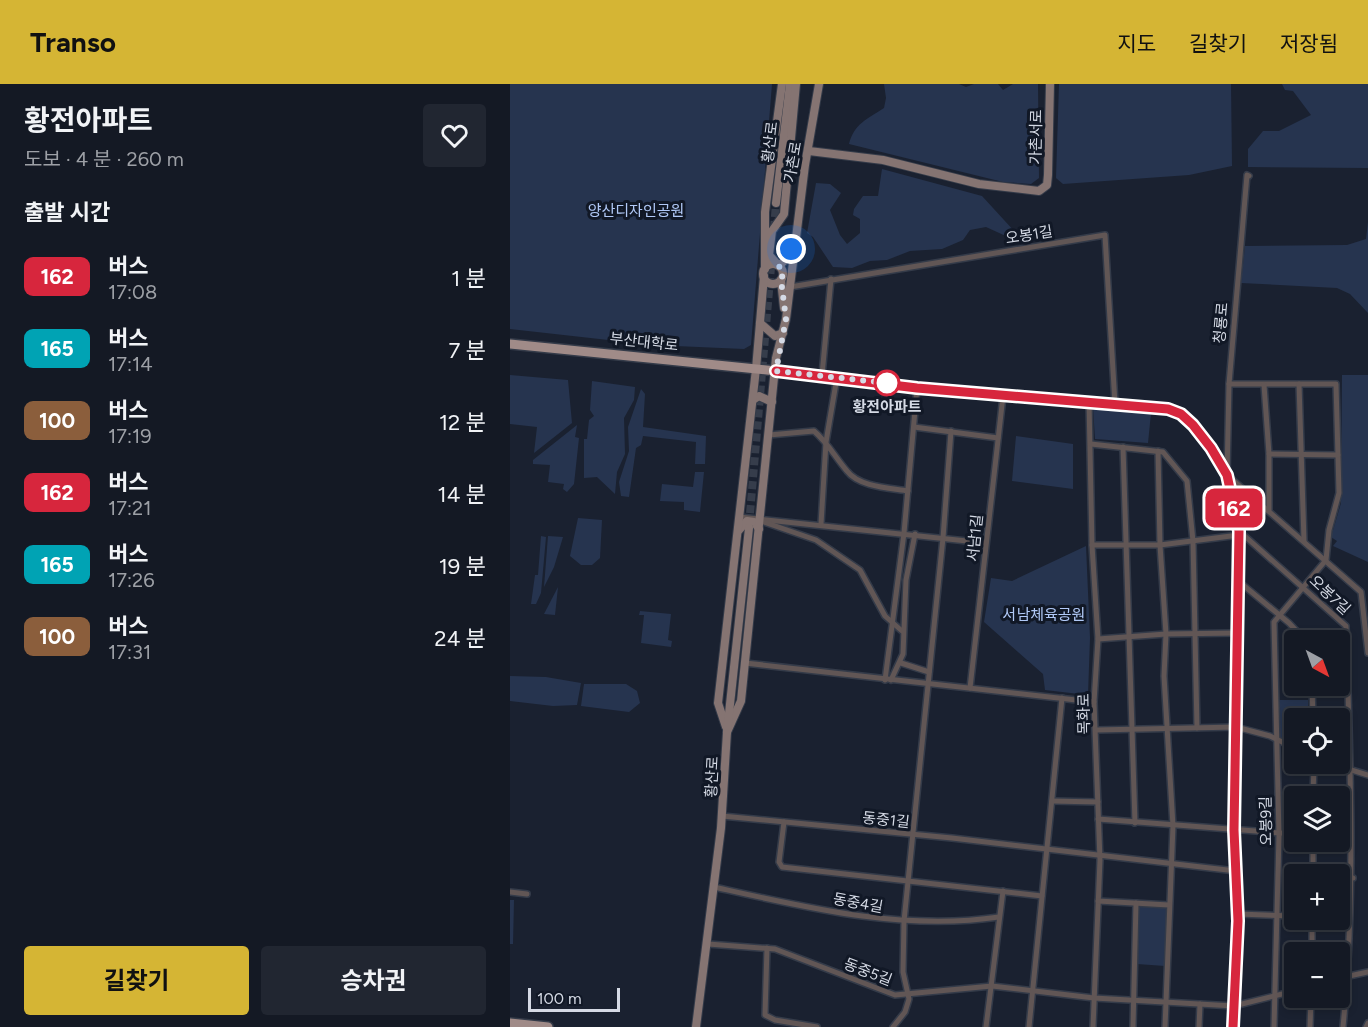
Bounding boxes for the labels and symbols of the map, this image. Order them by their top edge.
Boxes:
street label: 가촌서로 [1027,109,1045,165]
street label: 황산로 [759,120,781,164]
street label: 가촌로 [781,140,805,184]
park label: 양산디자인공원 [588,202,684,220]
street label: 오봉1길 [1004,222,1054,248]
your location [776,234,806,264]
street label: 청룡로 [1210,302,1232,344]
street label: 부산대학로 [609,329,679,355]
marker: 황전아파트 [874,370,900,396]
place label: 황전아파트 [852,398,922,416]
line badge: 162 [1200,488,1268,528]
street label: 서남1길 [964,513,986,563]
street label: 오봉7길 [1306,572,1354,618]
park label: 서남체육공원 [1003,606,1085,624]
north arrow [1284,630,1350,696]
street label: 목화로 [1075,693,1093,735]
street label: 황산로 [702,756,722,798]
street label: 오봉9길 [1257,796,1275,846]
street label: 동중1길 [861,809,911,831]
street label: 동중4길 [831,890,885,916]
street label: 동중5길 [841,955,895,989]
scale bar [528,985,620,1012]

